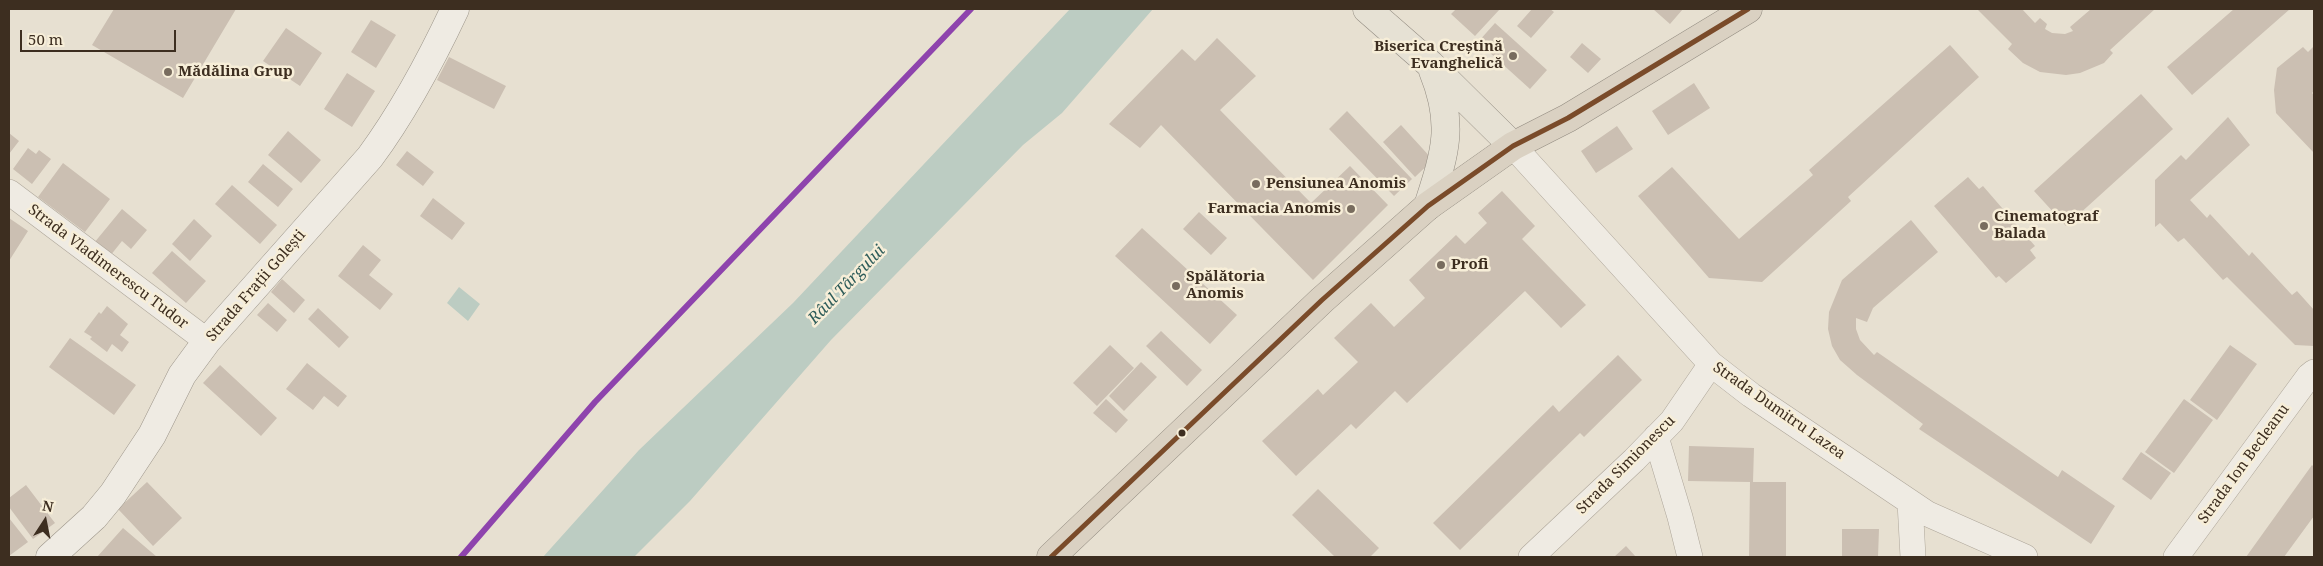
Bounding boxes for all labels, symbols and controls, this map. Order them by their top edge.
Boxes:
scale bar [22,20,179,52]
text: 50 m [28,29,63,49]
place label: Biserica Creștină Evanghelică [1374,38,1503,73]
marker: Biserica Creștină Evanghelică [1507,50,1519,62]
place label: Mădălina Grup [178,63,293,81]
marker: Mădălina Grup [162,66,174,78]
place label: Pensiunea Anomis [1266,175,1406,193]
marker: Pensiunea Anomis [1250,178,1262,190]
place label: Farmacia Anomis [1208,200,1341,218]
street label: Strada Vladimerescu Tudor [24,201,192,333]
marker: Farmacia Anomis [1345,203,1357,215]
place label: Cinematograf Balada [1994,208,2098,243]
marker: Cinematograf Balada [1978,220,1990,232]
street label: Strada Frații Golești [203,227,309,345]
water label: Râul Târgului [805,242,889,328]
place label: Profi [1451,256,1488,274]
marker: Profi [1435,259,1447,271]
place label: Spălătoria Anomis [1186,268,1265,303]
marker: Spălătoria Anomis [1170,280,1182,292]
street label: Strada Dumitru Lazea [1709,359,1849,463]
street label: Strada Ion Becleanu [2195,401,2293,527]
street label: Strada Simionescu [1573,412,1679,518]
unlabelled marker [1177,428,1187,438]
text: N [41,495,55,516]
north arrow [20,496,70,546]

